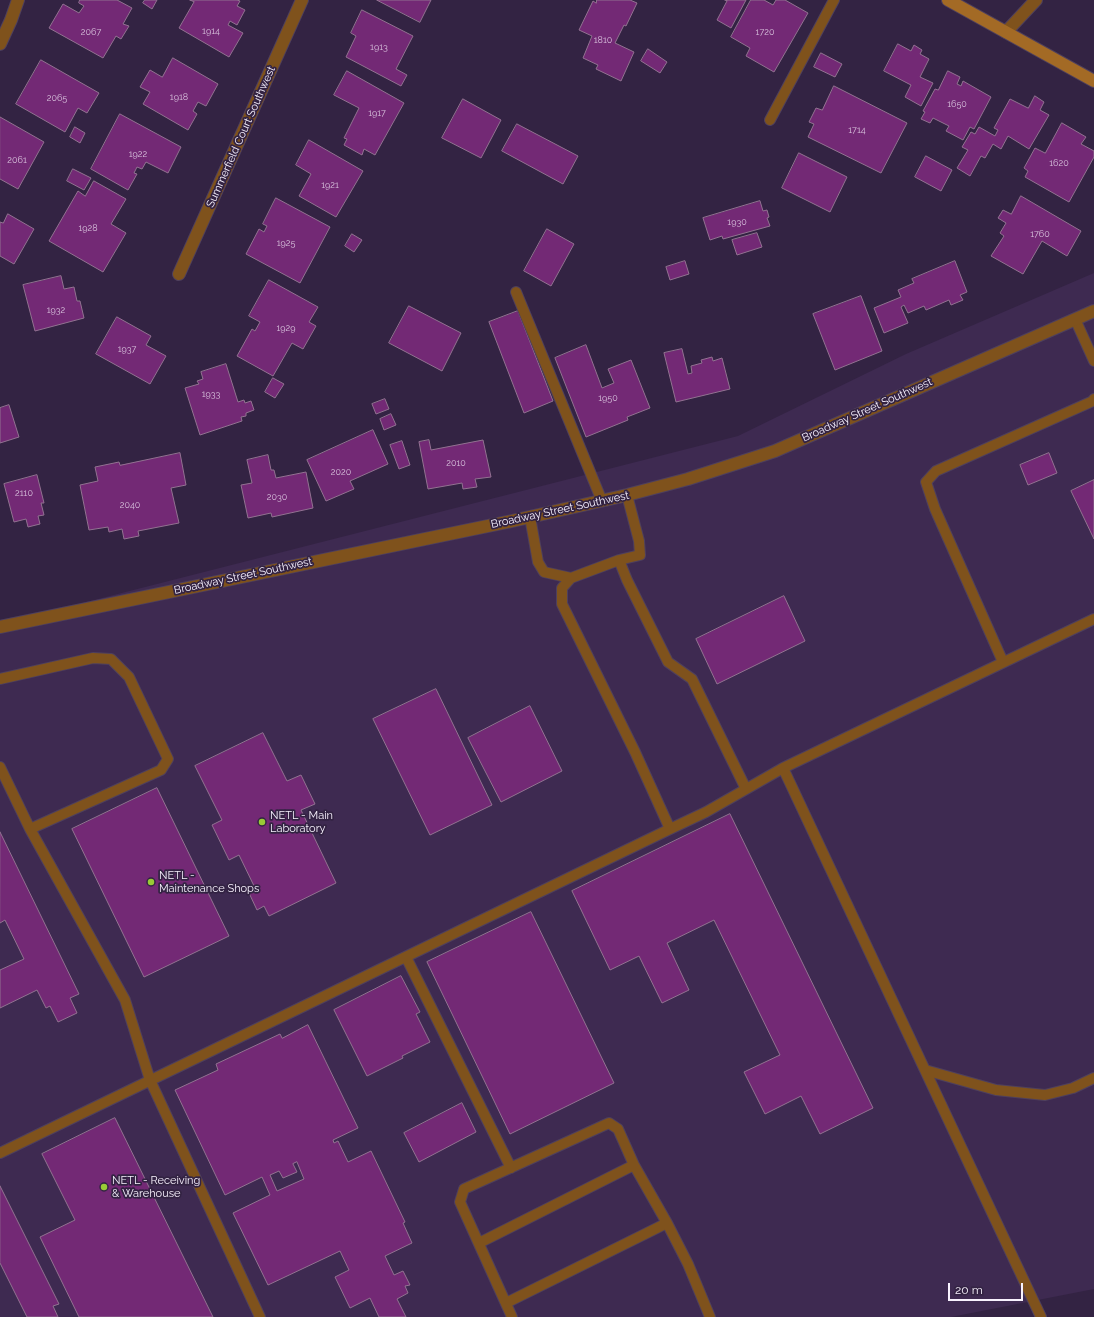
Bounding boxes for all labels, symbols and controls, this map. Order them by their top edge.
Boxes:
house number: 1914 [202,26,220,36]
house number: 2067 [81,27,101,37]
house number: 1720 [756,27,774,37]
house number: 1810 [594,35,612,45]
house number: 1913 [370,42,388,52]
street label: Summerfield Court Southwest [204,64,278,210]
house number: 1918 [170,92,188,102]
house number: 2065 [47,93,67,103]
house number: 1650 [947,99,967,109]
house number: 1917 [368,108,386,118]
house number: 1714 [848,125,866,135]
house number: 1922 [129,149,147,159]
house number: 2061 [7,155,27,165]
house number: 1620 [1049,158,1069,168]
house number: 1921 [321,180,339,190]
house number: 1930 [727,217,747,227]
house number: 1928 [78,223,98,233]
house number: 1760 [1030,229,1050,239]
house number: 1925 [277,238,295,248]
house number: 1932 [47,305,65,315]
house number: 1929 [276,323,296,333]
house number: 1937 [118,344,136,354]
street label: Broadway Street Southwest [800,375,934,445]
house number: 1933 [202,389,220,399]
house number: 1950 [598,393,618,403]
house number: 2010 [446,458,466,468]
house number: 2020 [331,467,351,477]
house number: 2110 [15,488,33,498]
street label: Broadway Street Southwest [490,489,630,531]
house number: 2030 [267,492,287,502]
house number: 2040 [120,500,140,510]
street label: Broadway Street Southwest [173,555,313,597]
place label: NETL - Main Laboratory [270,809,333,835]
marker: NETL - Main Laboratory [257,817,267,827]
place label: NETL - Maintenance Shops [159,869,259,895]
marker: NETL - Maintenance Shops [146,877,156,887]
place label: NETL - Receiving & Warehouse [112,1174,200,1200]
marker: NETL - Receiving & Warehouse [99,1182,109,1192]
scale bar [950,1275,1025,1301]
text: 20 m [955,1283,983,1297]

